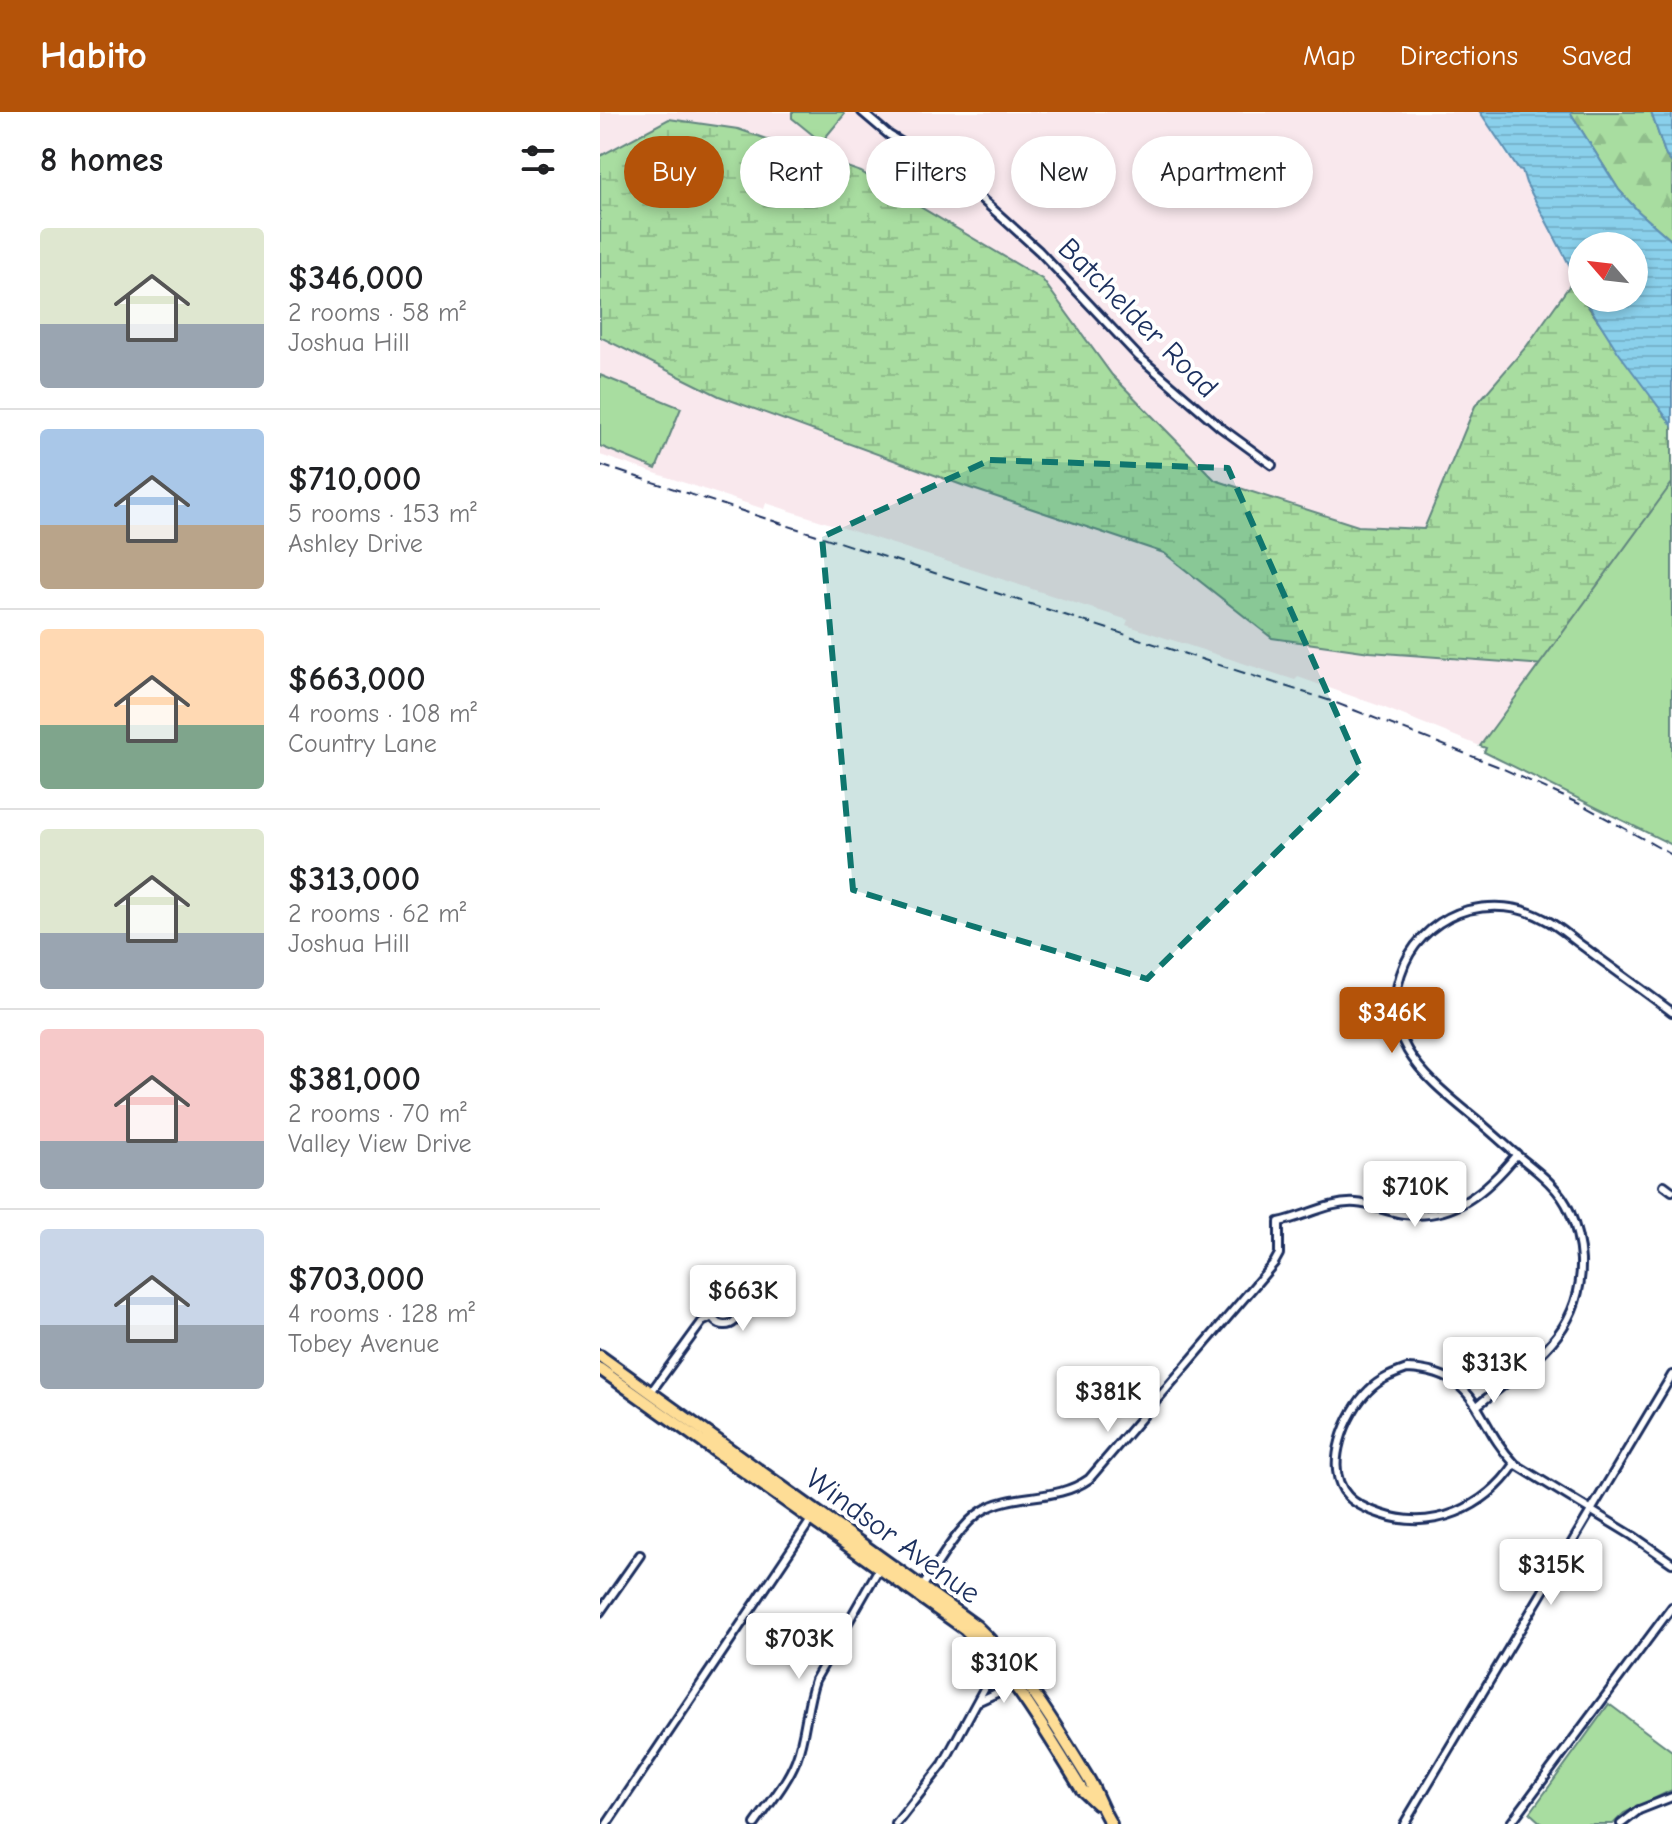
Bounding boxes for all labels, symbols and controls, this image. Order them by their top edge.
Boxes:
text: Habito [40,34,147,78]
text: Map [1303,40,1356,72]
text: Directions [1400,40,1518,72]
text: Saved [1562,40,1632,72]
chip: Buy [624,136,724,208]
chip: Rent [740,136,850,208]
chip: Filters [866,136,995,208]
chip: New [1011,136,1116,208]
chip: Apartment [1132,136,1313,208]
icon: filters [516,138,560,182]
text: 8 homes [40,140,163,180]
street label: Batchelder Road [1051,231,1225,405]
north arrow [1568,232,1648,312]
map controls [1568,232,1648,312]
text: $346,000 [288,258,424,298]
icon: home [104,260,200,356]
text: 2 rooms · 58 m² [288,298,466,328]
text: Joshua Hill [288,328,410,358]
text: $710,000 [288,459,421,499]
icon: home [104,461,200,557]
text: 5 rooms · 153 m² [288,499,477,529]
text: Ashley Drive [288,529,423,559]
text: $663,000 [288,659,426,699]
icon: home [104,661,200,757]
text: 4 rooms · 108 m² [288,699,477,729]
text: Country Lane [288,729,437,759]
text: $313,000 [288,859,420,899]
icon: home [104,861,200,957]
text: 2 rooms · 62 m² [288,899,466,929]
text: Joshua Hill [288,929,410,959]
pin: $346K [1336,987,1448,1055]
text: $346K [1358,998,1426,1028]
text: $381,000 [288,1059,421,1099]
icon: home [104,1061,200,1157]
text: 2 rooms · 70 m² [288,1099,467,1129]
text: Valley View Drive [288,1129,472,1159]
pin: $710K [1359,1161,1471,1229]
text: $710K [1381,1172,1449,1202]
text: $703,000 [288,1259,425,1299]
icon: home [104,1261,200,1357]
pin: $663K [687,1265,799,1333]
text: $663K [708,1276,778,1306]
text: 4 rooms · 128 m² [288,1299,475,1329]
text: Tobey Avenue [288,1329,439,1359]
pin: $313K [1438,1337,1550,1405]
text: $313K [1461,1348,1527,1378]
pin: $381K [1052,1366,1164,1434]
text: $381K [1075,1377,1141,1407]
street label: Windsor Avenue [799,1461,987,1611]
pin: $315K [1495,1539,1607,1607]
text: $315K [1517,1550,1585,1580]
pin: $703K [743,1613,855,1681]
text: $703K [764,1624,834,1654]
pin: $310K [948,1637,1060,1705]
text: $310K [970,1648,1038,1678]

